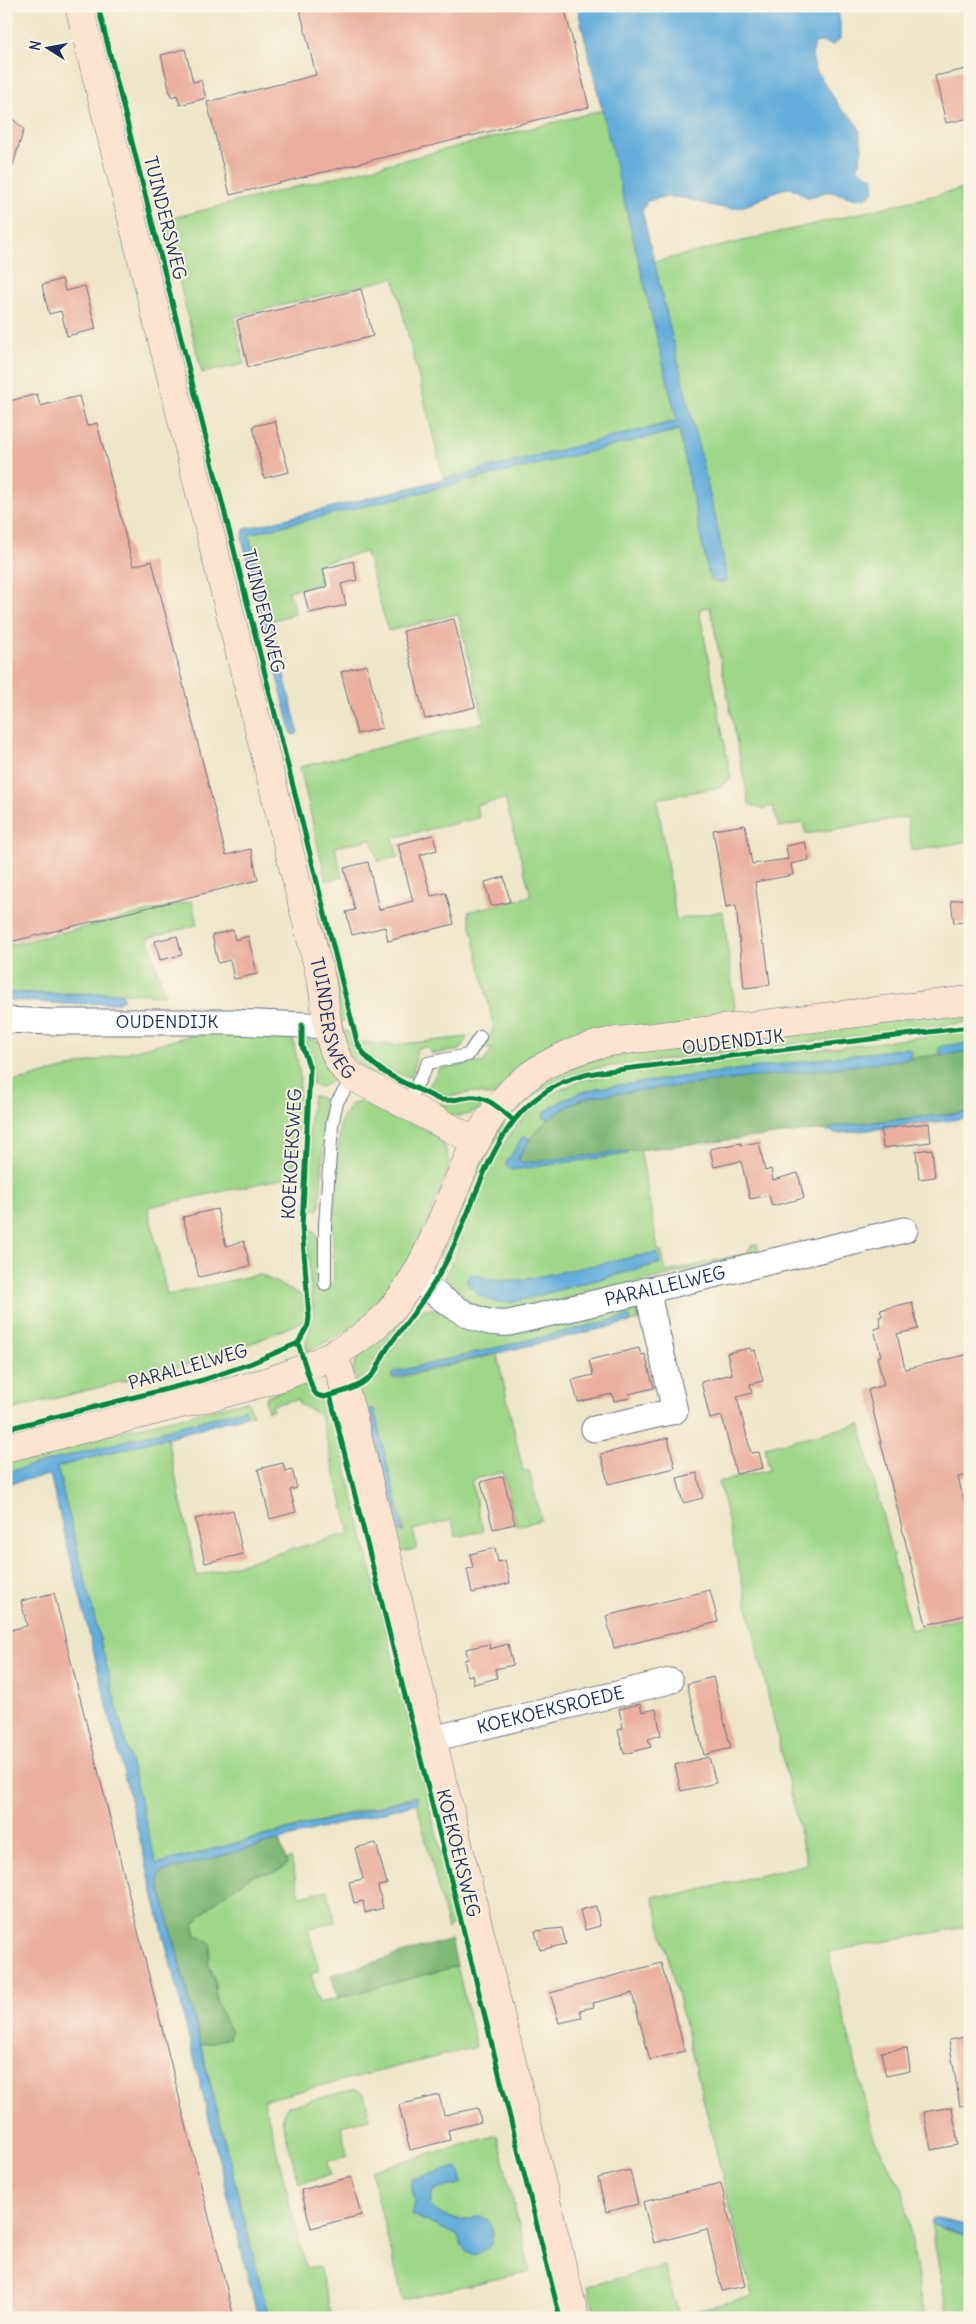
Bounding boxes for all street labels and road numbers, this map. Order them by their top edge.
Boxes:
street label: TUINDERSWEG [139,154,192,282]
street label: TUINDERSWEG [237,547,290,675]
street label: TUINDERSWEG [305,955,360,1084]
street label: OUDENDIJK [116,1010,218,1033]
street label: OUDENDIJK [681,1024,785,1059]
street label: KOEKOEKSWEG [277,1088,306,1220]
street label: PARALLELWEG [602,1261,728,1311]
street label: PARALLELWEG [126,1338,250,1395]
street label: KOEKOEKSROEDE [474,1681,626,1739]
street label: KOEKOEKSWEG [431,1786,486,1919]

